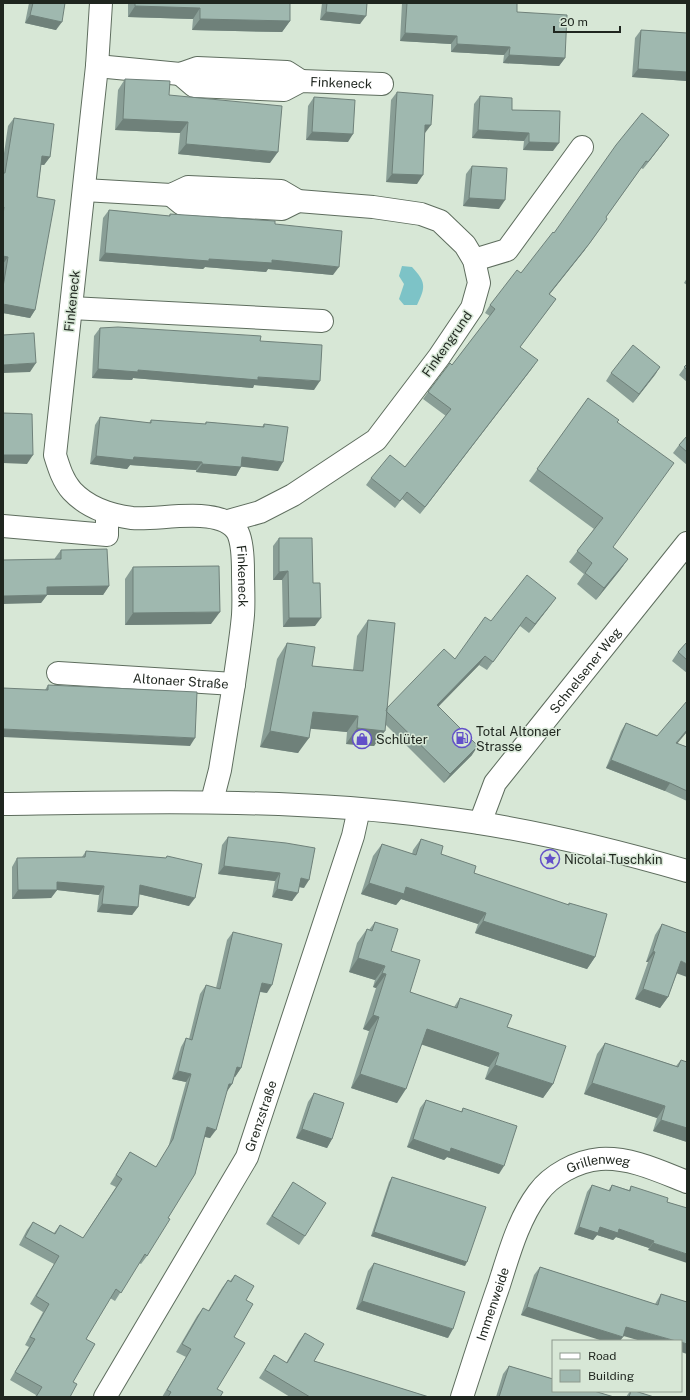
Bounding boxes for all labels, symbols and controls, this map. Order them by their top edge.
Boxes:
scale bar [554,8,620,34]
text: 20 m [560,15,588,29]
street label: Finkeneck [310,74,373,91]
street label: Finkeneck [61,269,83,333]
street label: Finkengrund [419,308,475,380]
street label: Finkeneck [234,544,251,608]
street label: Schnelsener Weg [546,624,624,716]
street label: Altonaer Straße [132,670,229,691]
place label: Total Altonaer Strasse [476,724,561,754]
fuel station icon: Total Altonaer Strasse [451,727,473,749]
shop icon: Schlüter [351,728,373,750]
place label: Schlüter [376,732,428,747]
place icon: Nicolai Tuschkin [539,848,561,870]
place label: Nicolai Tuschkin [564,852,663,867]
street label: Grenzstraße [242,1078,279,1154]
street label: Grillenweg [564,1151,632,1176]
street label: Immenweide [473,1265,512,1343]
legend [552,1340,682,1392]
text: Road [588,1349,616,1363]
text: Building [588,1369,634,1383]

